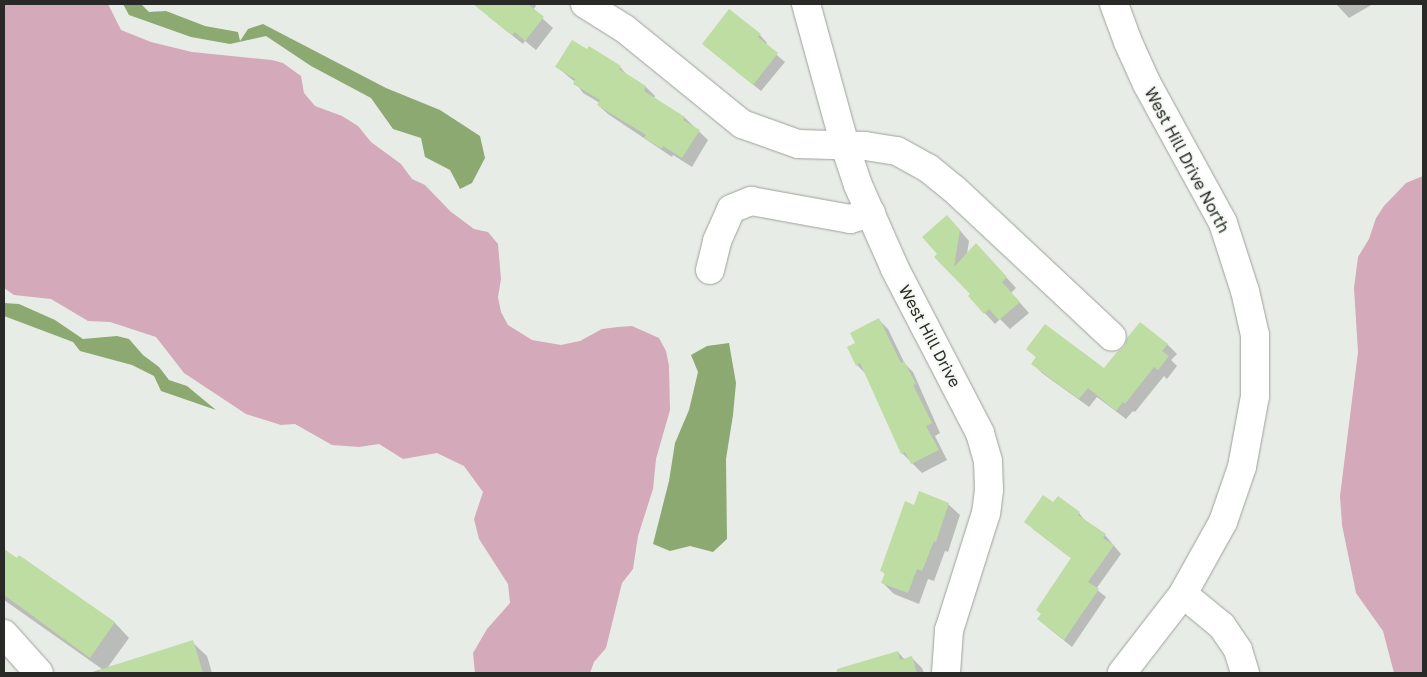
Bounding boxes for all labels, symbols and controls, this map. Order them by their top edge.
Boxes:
street label: West Hill Drive North [1141,84,1233,236]
street label: West Hill Drive [895,282,965,390]

